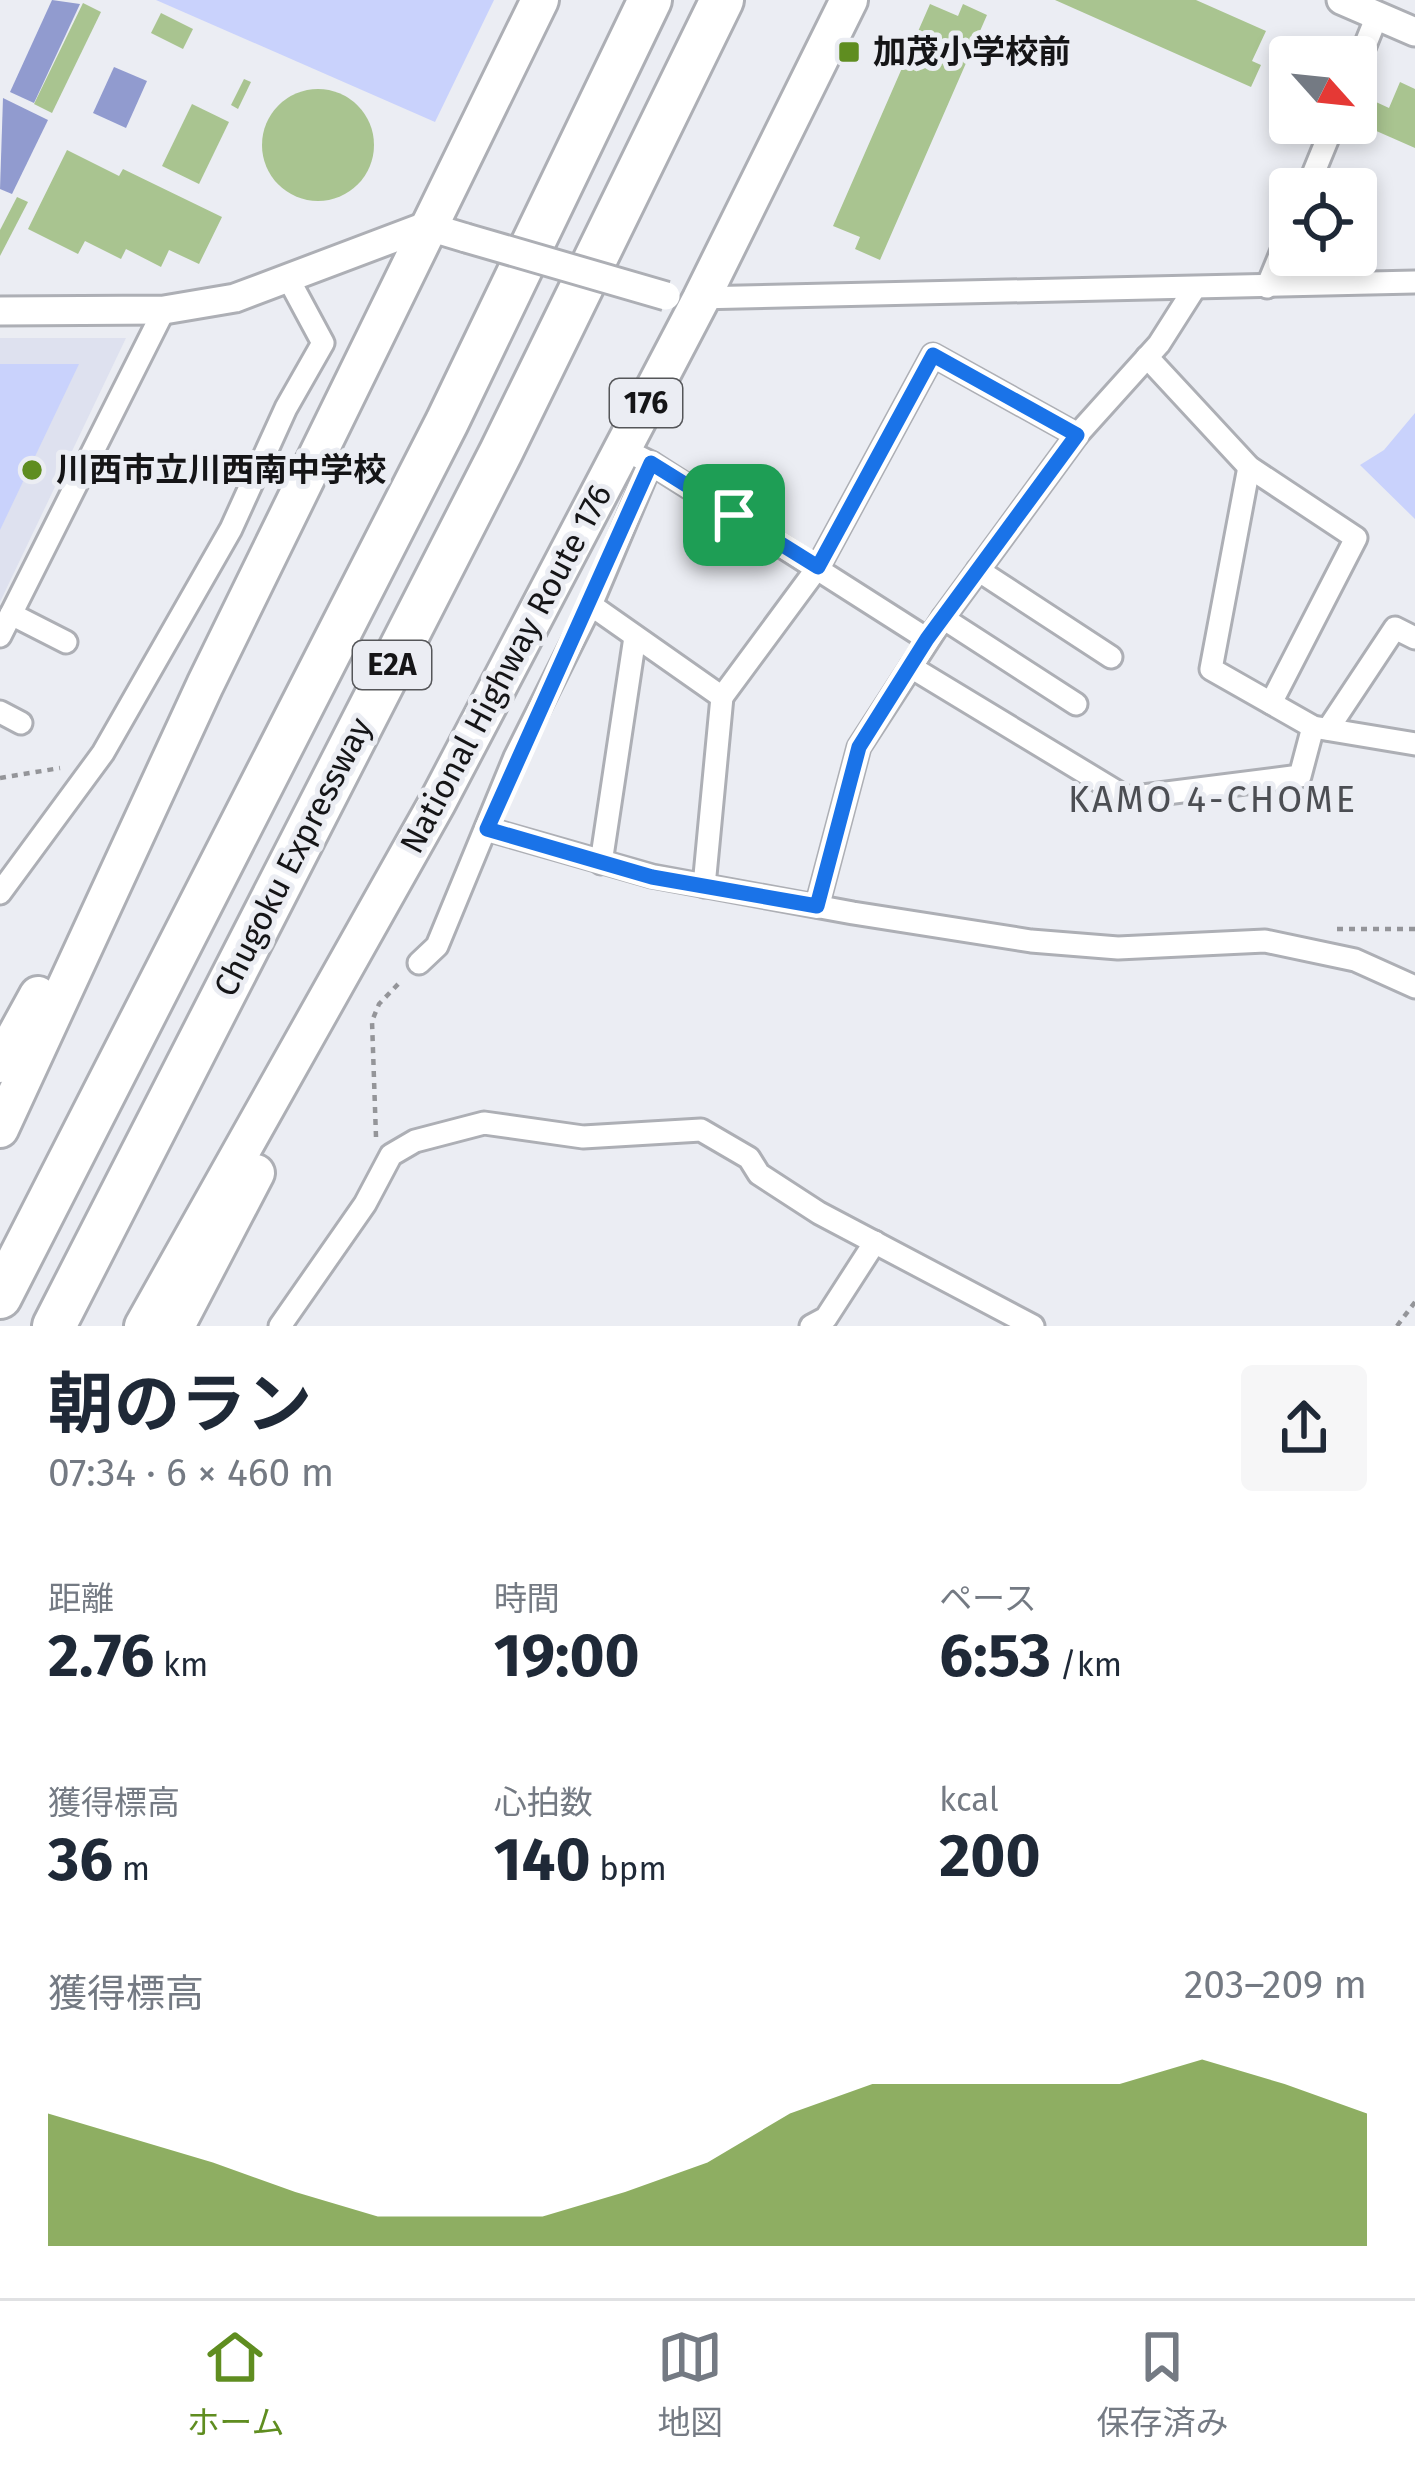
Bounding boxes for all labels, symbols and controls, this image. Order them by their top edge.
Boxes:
place label: 加茂小学校前 [873,32,1071,72]
north arrow [1269,36,1377,144]
map controls [1269,36,1377,276]
marker: 加茂小学校前 [836,39,862,65]
button: locate [1269,168,1377,276]
road number: 176 [610,379,682,427]
place label: 川西市立川西南中学校 [56,450,386,490]
marker: 川西市立川西南中学校 [19,457,45,483]
pin [683,464,785,566]
street label: National Highway Route 176 [392,478,620,860]
icon: arrive [701,482,767,548]
road number: E2A [353,641,431,689]
street label: Chugoku Expressway [205,711,381,1003]
district label: KAMO 4-CHOME [1068,778,1358,822]
text: 朝のラン [48,1365,312,1444]
button: share [1241,1365,1367,1491]
text: 07:34 · 6 × 460 m [48,1450,334,1496]
text: 距離 [48,1579,114,1619]
text: 時間 [494,1579,560,1619]
text: ペース [939,1579,1037,1619]
text: 2.76 [48,1620,154,1692]
text: 19:00 [494,1620,640,1692]
text: 6:53 [939,1620,1051,1692]
text: km [154,1645,208,1685]
text: /km [1051,1645,1122,1685]
text: kcal [939,1780,999,1820]
text: 獲得標高 [48,1783,180,1823]
text: 心拍数 [494,1783,593,1823]
text: 200 [939,1820,1041,1892]
text: 36 [48,1824,113,1896]
text: 140 [494,1824,591,1896]
text: m [113,1849,150,1889]
text: bpm [591,1849,667,1889]
text: 203–209 m [1184,1962,1367,2008]
text: 獲得標高 [48,1971,204,2017]
tab: ホーム [186,2324,285,2444]
tab: 地図 [657,2324,723,2444]
tab: 保存済み [1096,2324,1228,2444]

